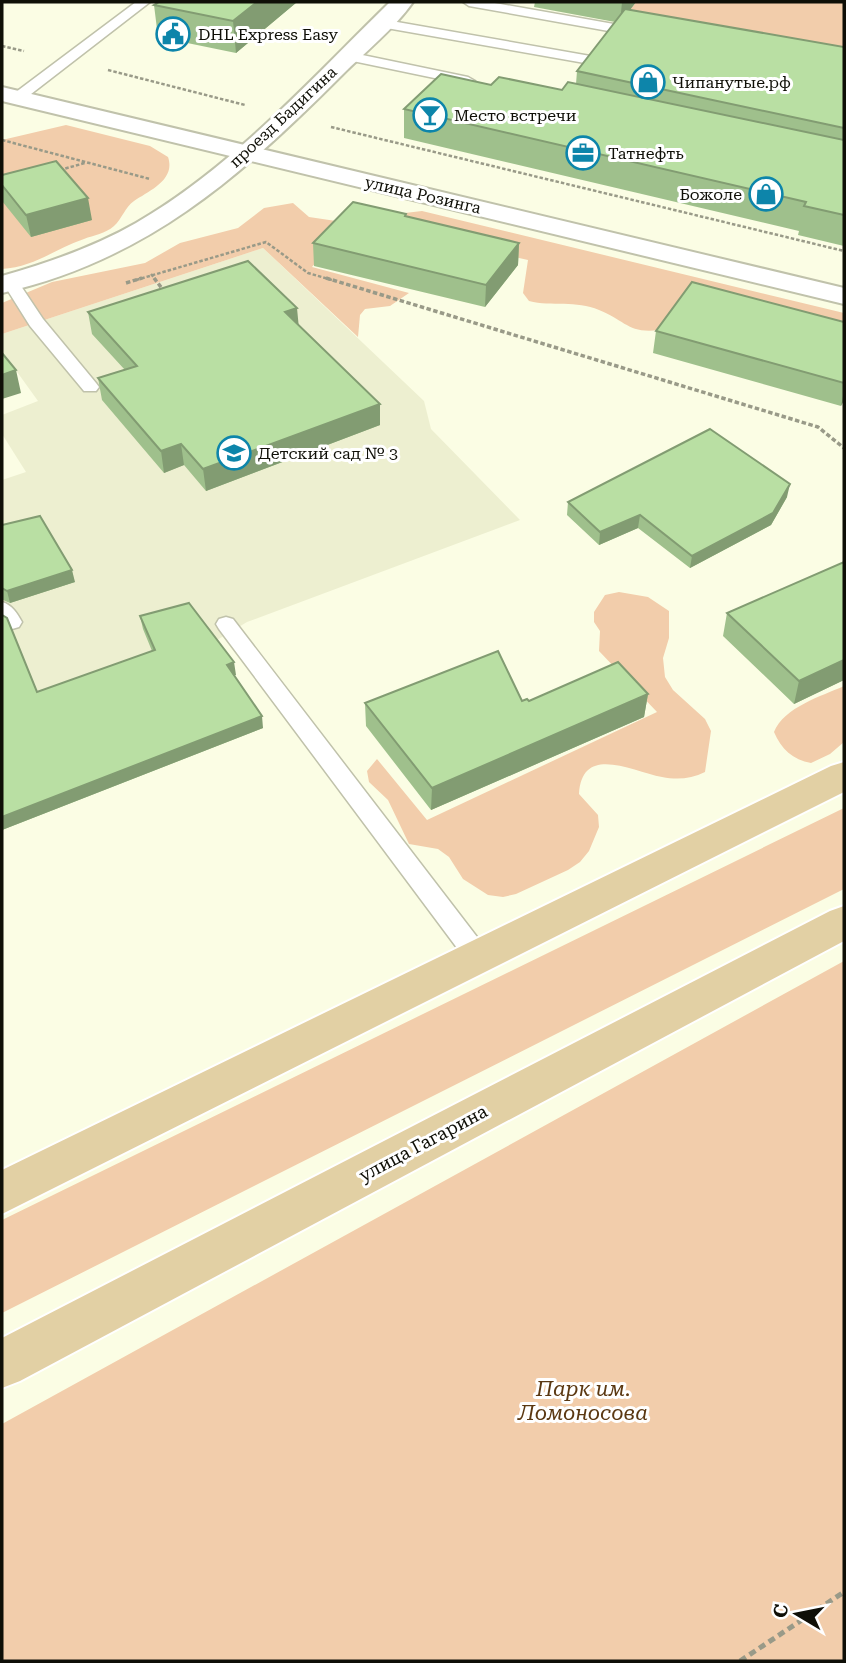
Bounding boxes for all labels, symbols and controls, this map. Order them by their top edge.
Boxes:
public building icon: DHL Express Easy [154,15,192,53]
place label: DHL Express Easy [198,25,338,44]
street label: проезд Бадигина [225,62,341,172]
shop icon: Чипанутые.рф [629,63,667,101]
place label: Чипанутые.рф [672,73,791,92]
bar icon: Место встречи [411,96,449,134]
place label: Место встречи [454,106,577,125]
office icon: Татнефть [564,134,602,172]
place label: Татнефть [608,144,684,163]
street label: улица Розинга [363,172,483,218]
shop icon: Божоле [747,175,785,213]
place label: Божоле [679,185,742,204]
school or university icon: Детский сад № 3 [215,434,253,472]
place label: Детский сад № 3 [258,444,398,463]
street label: улица Гагарина [355,1100,491,1186]
park label: Парк им. Ломоносова [516,1377,648,1425]
north arrow [762,1579,832,1649]
text: С [768,1603,793,1620]

